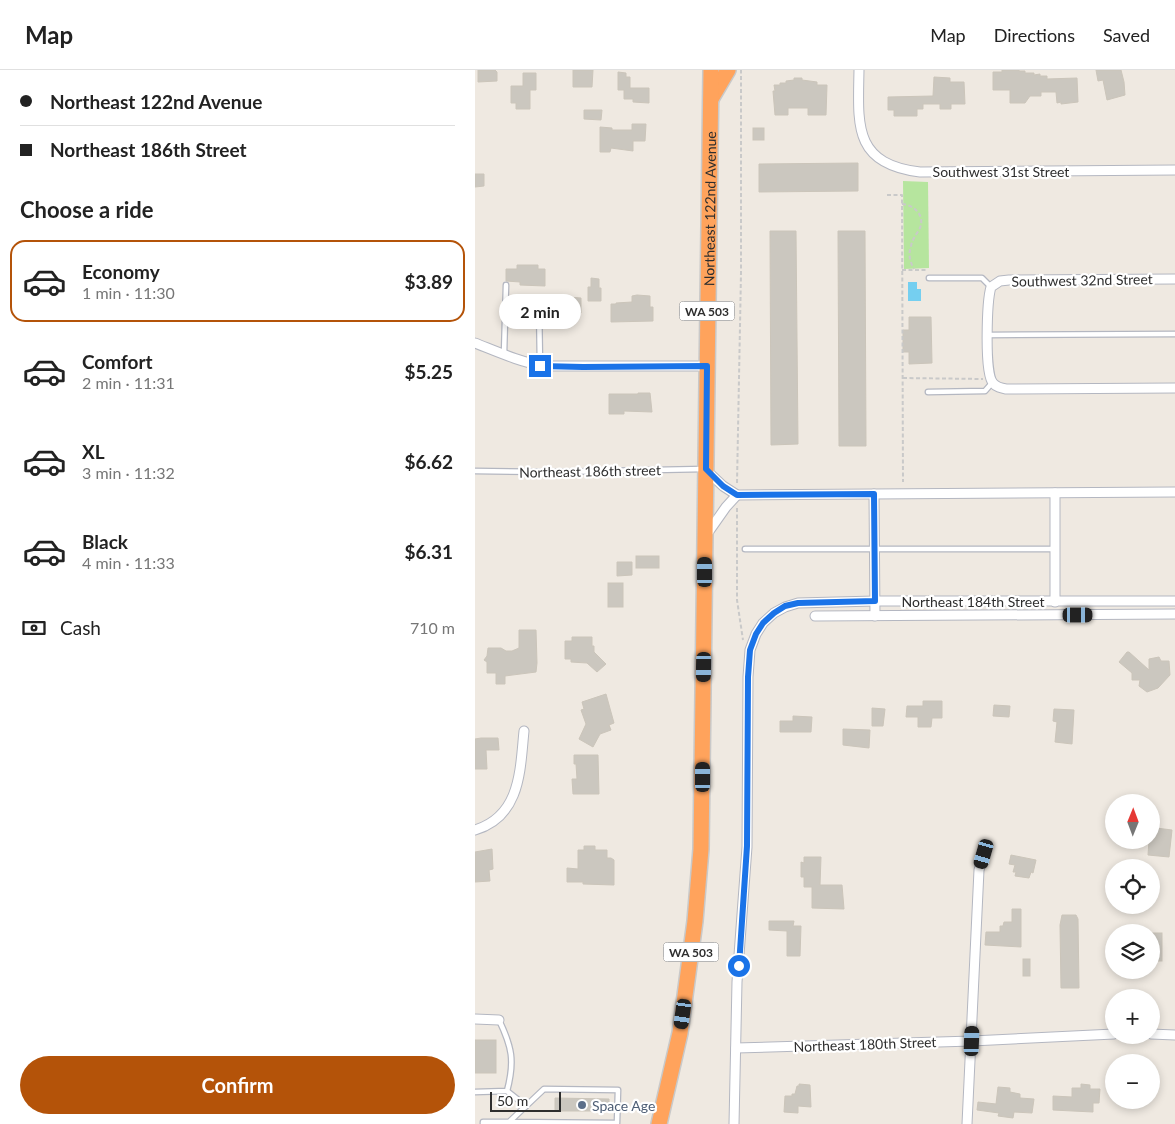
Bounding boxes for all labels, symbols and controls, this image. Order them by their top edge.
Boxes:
text: Map [25,20,73,49]
text: Map [930,24,966,46]
text: Directions [994,24,1075,46]
text: Saved [1103,24,1150,46]
text: Northeast 122nd Avenue [50,90,262,113]
street label: Northeast 122nd Avenue [700,131,719,286]
text: Northeast 186th Street [50,138,247,161]
street label: Southwest 31st Street [933,163,1069,180]
text: Choose a ride [20,196,154,223]
icon: car [22,259,67,304]
text: Economy [82,260,160,283]
text: $3.89 [404,270,453,293]
street label: Southwest 32nd Street [1011,270,1153,290]
text: 1 min · 11:30 [82,283,175,302]
callout: 2 min [499,294,581,328]
text: 2 min [520,302,560,321]
road number: WA 503 [679,302,735,320]
icon: car [22,349,67,394]
text: Comfort [82,350,153,373]
route end [529,355,551,377]
text: $5.25 [404,360,453,383]
text: 2 min · 11:31 [82,373,175,392]
icon: car [22,439,67,484]
text: XL [82,440,105,463]
text: $6.62 [404,450,453,473]
street label: Northeast 186th street [519,461,661,481]
text: 3 min · 11:32 [82,463,175,482]
icon: car [22,529,67,574]
text: Black [82,530,128,553]
text: $6.31 [404,540,453,563]
text: 4 min · 11:33 [82,553,175,572]
car [697,557,712,587]
street label: Northeast 184th Street [902,593,1045,610]
car [1063,608,1093,623]
icon: cash [20,614,48,642]
text: Cash [60,616,101,639]
text: 710 m [410,618,455,637]
car [696,652,711,682]
car [695,762,710,792]
north arrow [1105,794,1160,849]
map controls [1105,794,1160,1109]
car [972,838,995,870]
button: locate [1105,859,1160,914]
button: layers [1105,924,1160,979]
road number: WA 503 [663,942,719,962]
route start [728,955,750,977]
button: + [1105,989,1160,1044]
car [673,998,692,1030]
car [963,1026,980,1056]
street label: Northeast 180th Street [793,1033,937,1055]
button: − [1105,1054,1160,1109]
button: Confirm [20,1056,455,1114]
scale bar [490,1089,561,1112]
text: 50 m [497,1092,528,1109]
place label: Space Age [592,1097,655,1114]
marker: Space Age [576,1099,588,1111]

